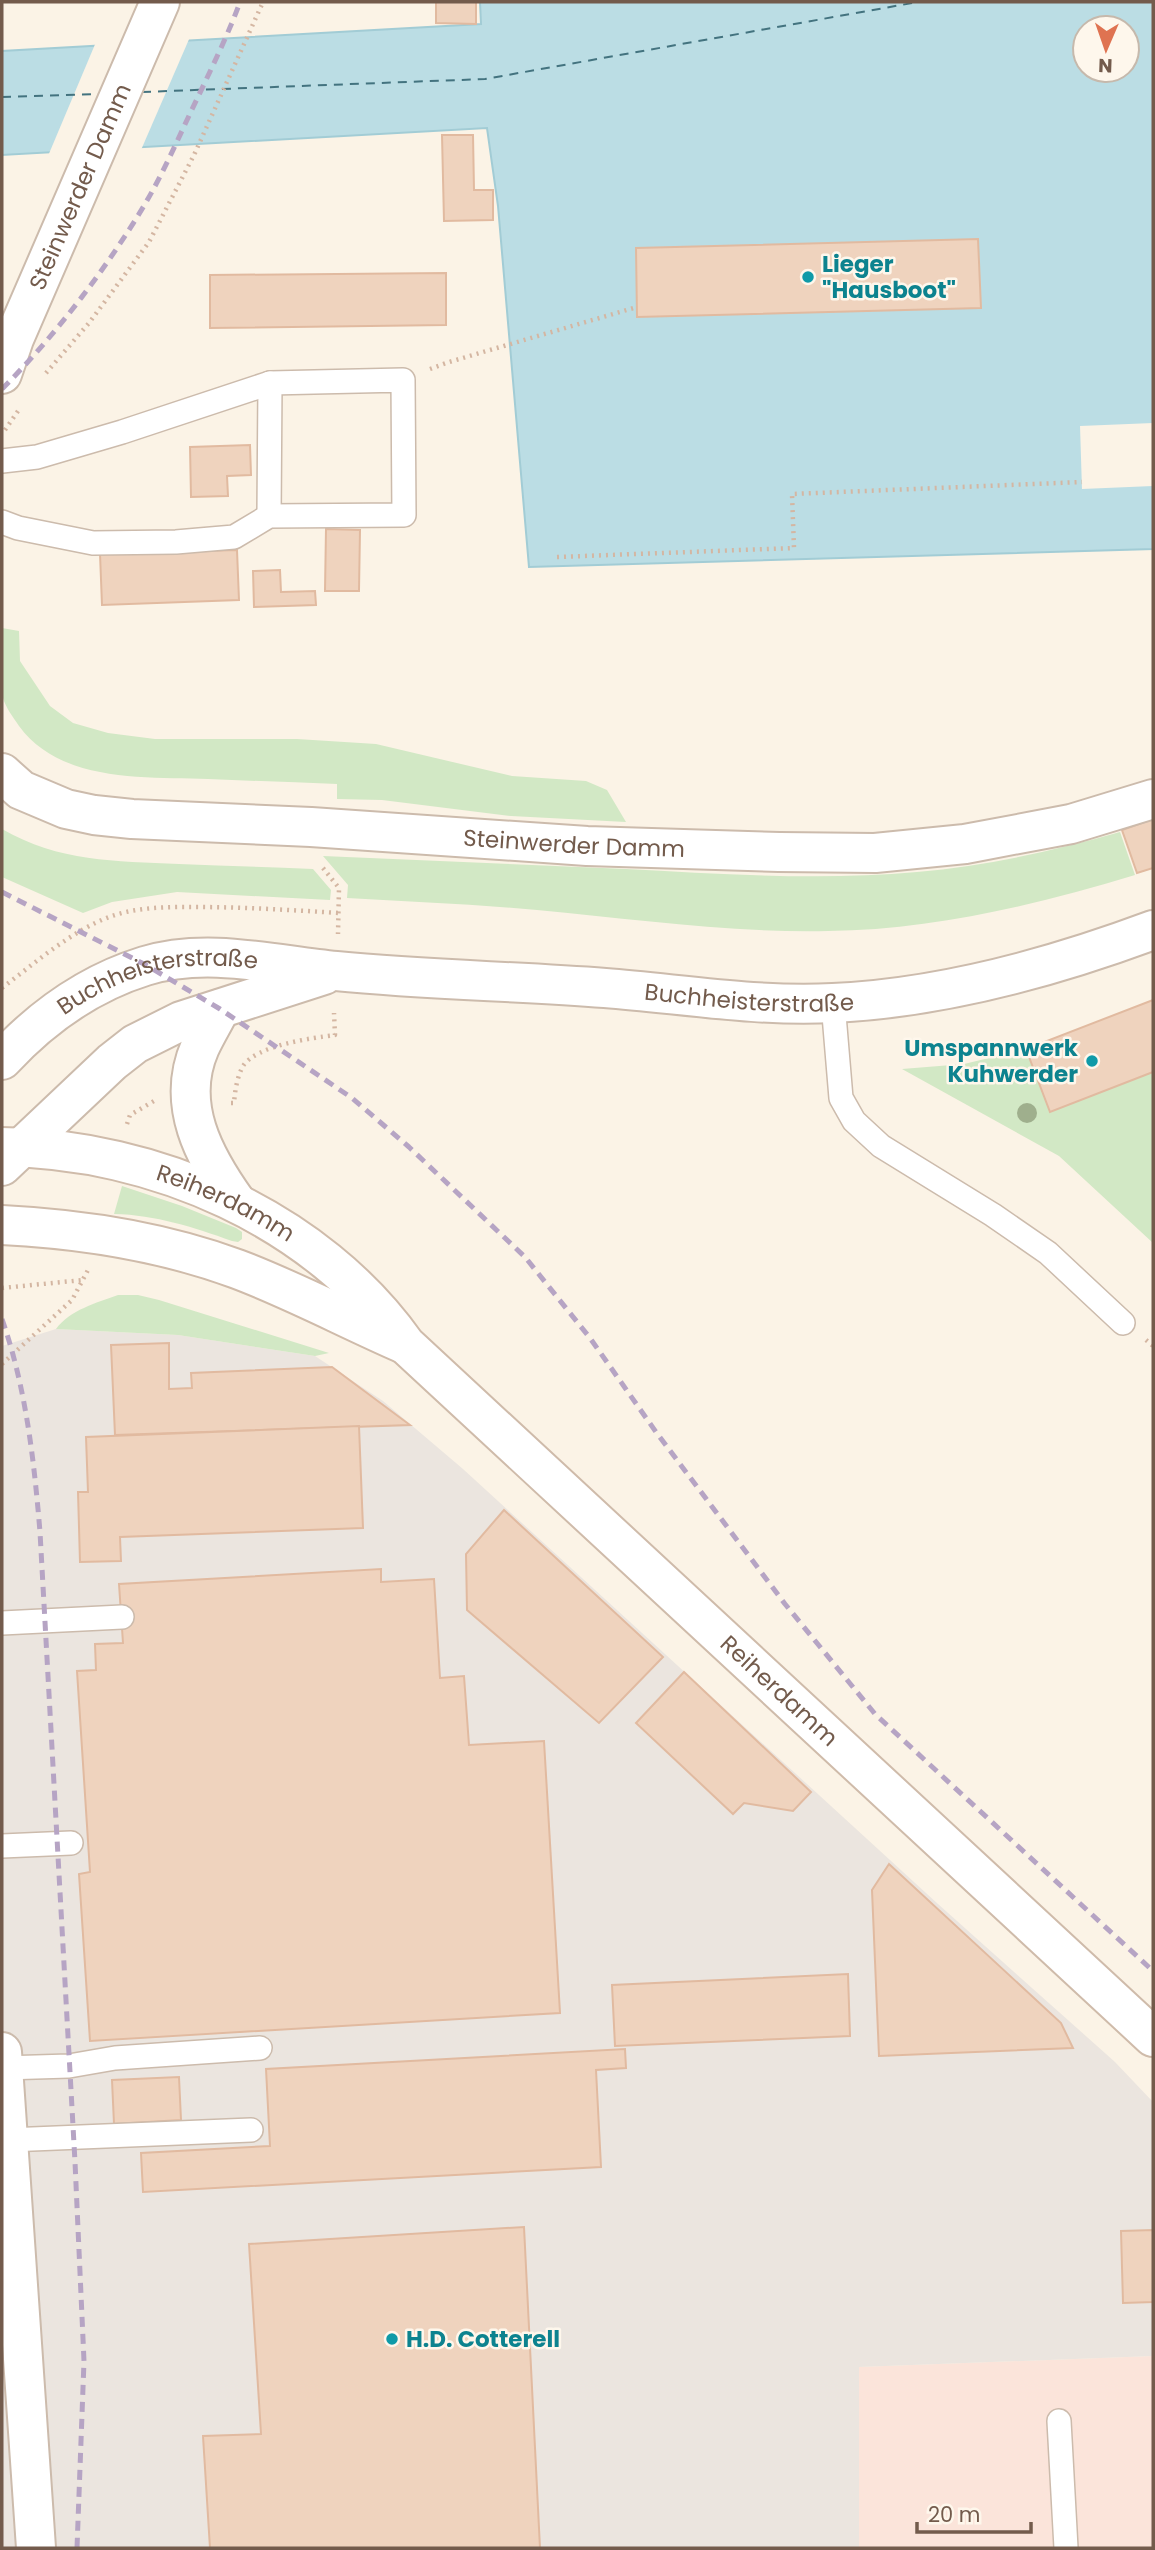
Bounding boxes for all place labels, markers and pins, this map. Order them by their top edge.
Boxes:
place label: Lieger "Hausboot" [822,248,956,306]
marker: Lieger "Hausboot" [800,269,816,285]
place label: Umspannwerk Kuhwerder [904,1032,1079,1090]
marker: Umspannwerk Kuhwerder [1084,1053,1100,1069]
place label: H.D. Cotterell [406,2323,560,2355]
marker: H.D. Cotterell [384,2331,400,2347]

